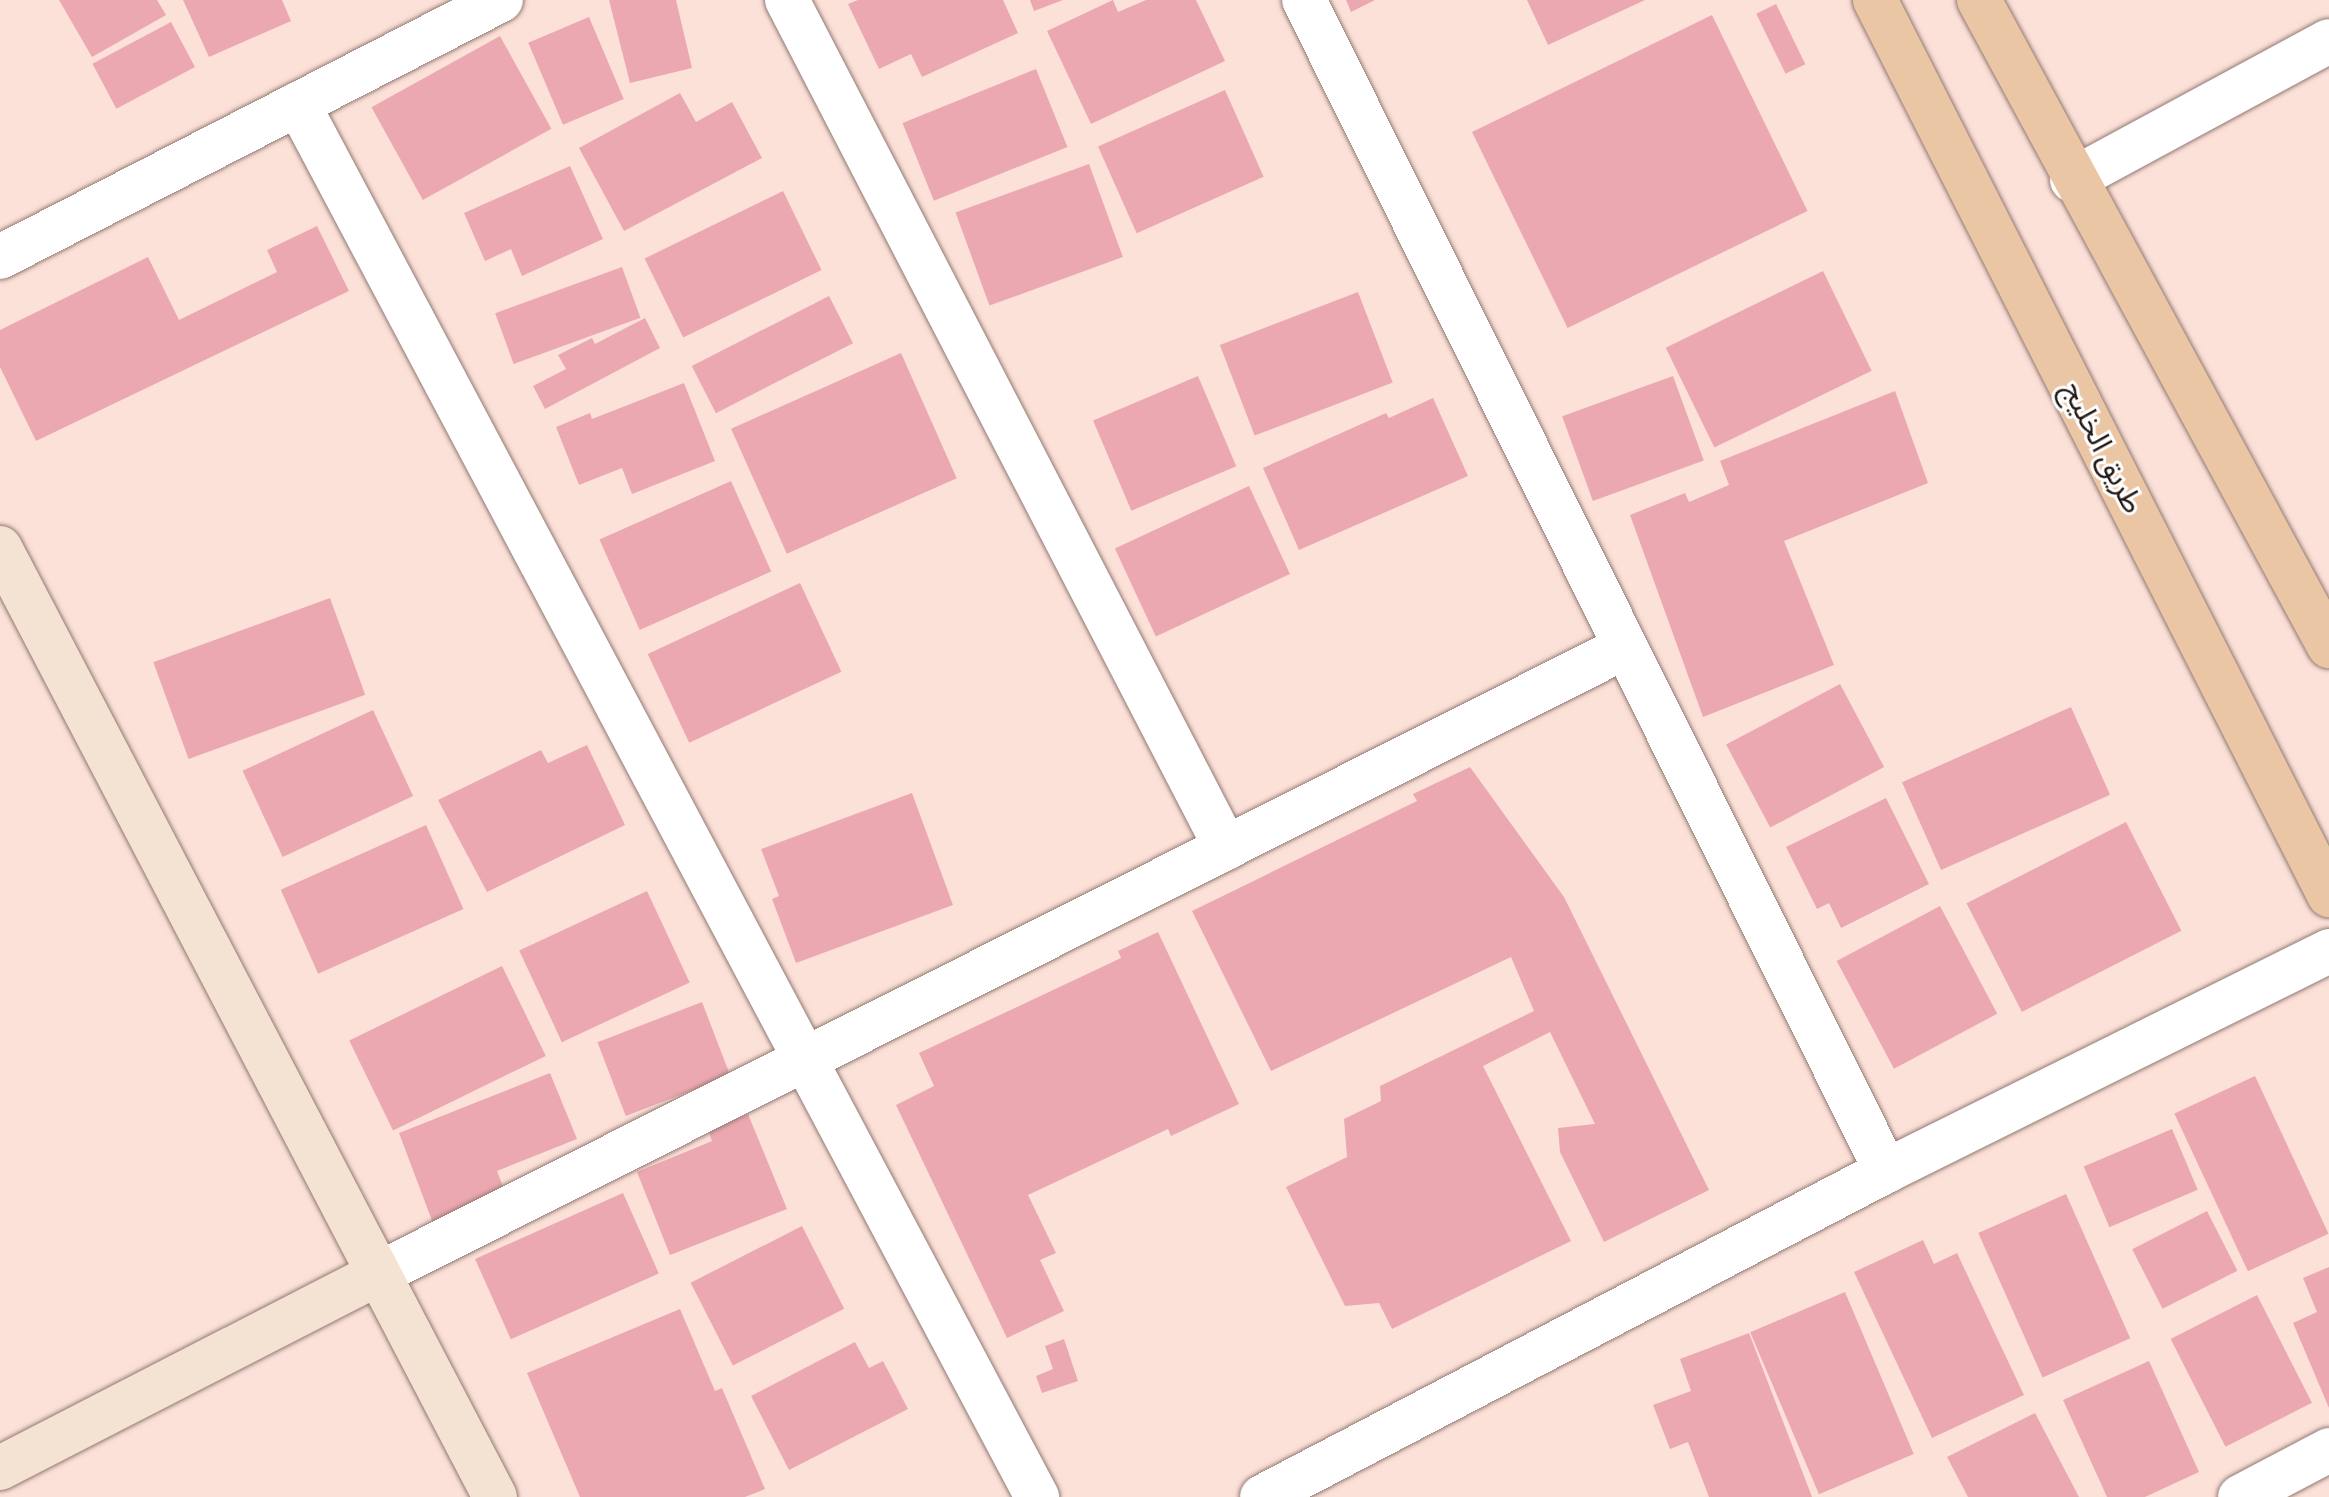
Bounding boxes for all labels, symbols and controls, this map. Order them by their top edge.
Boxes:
street label: طريق الخليج [2053,376,2151,520]

